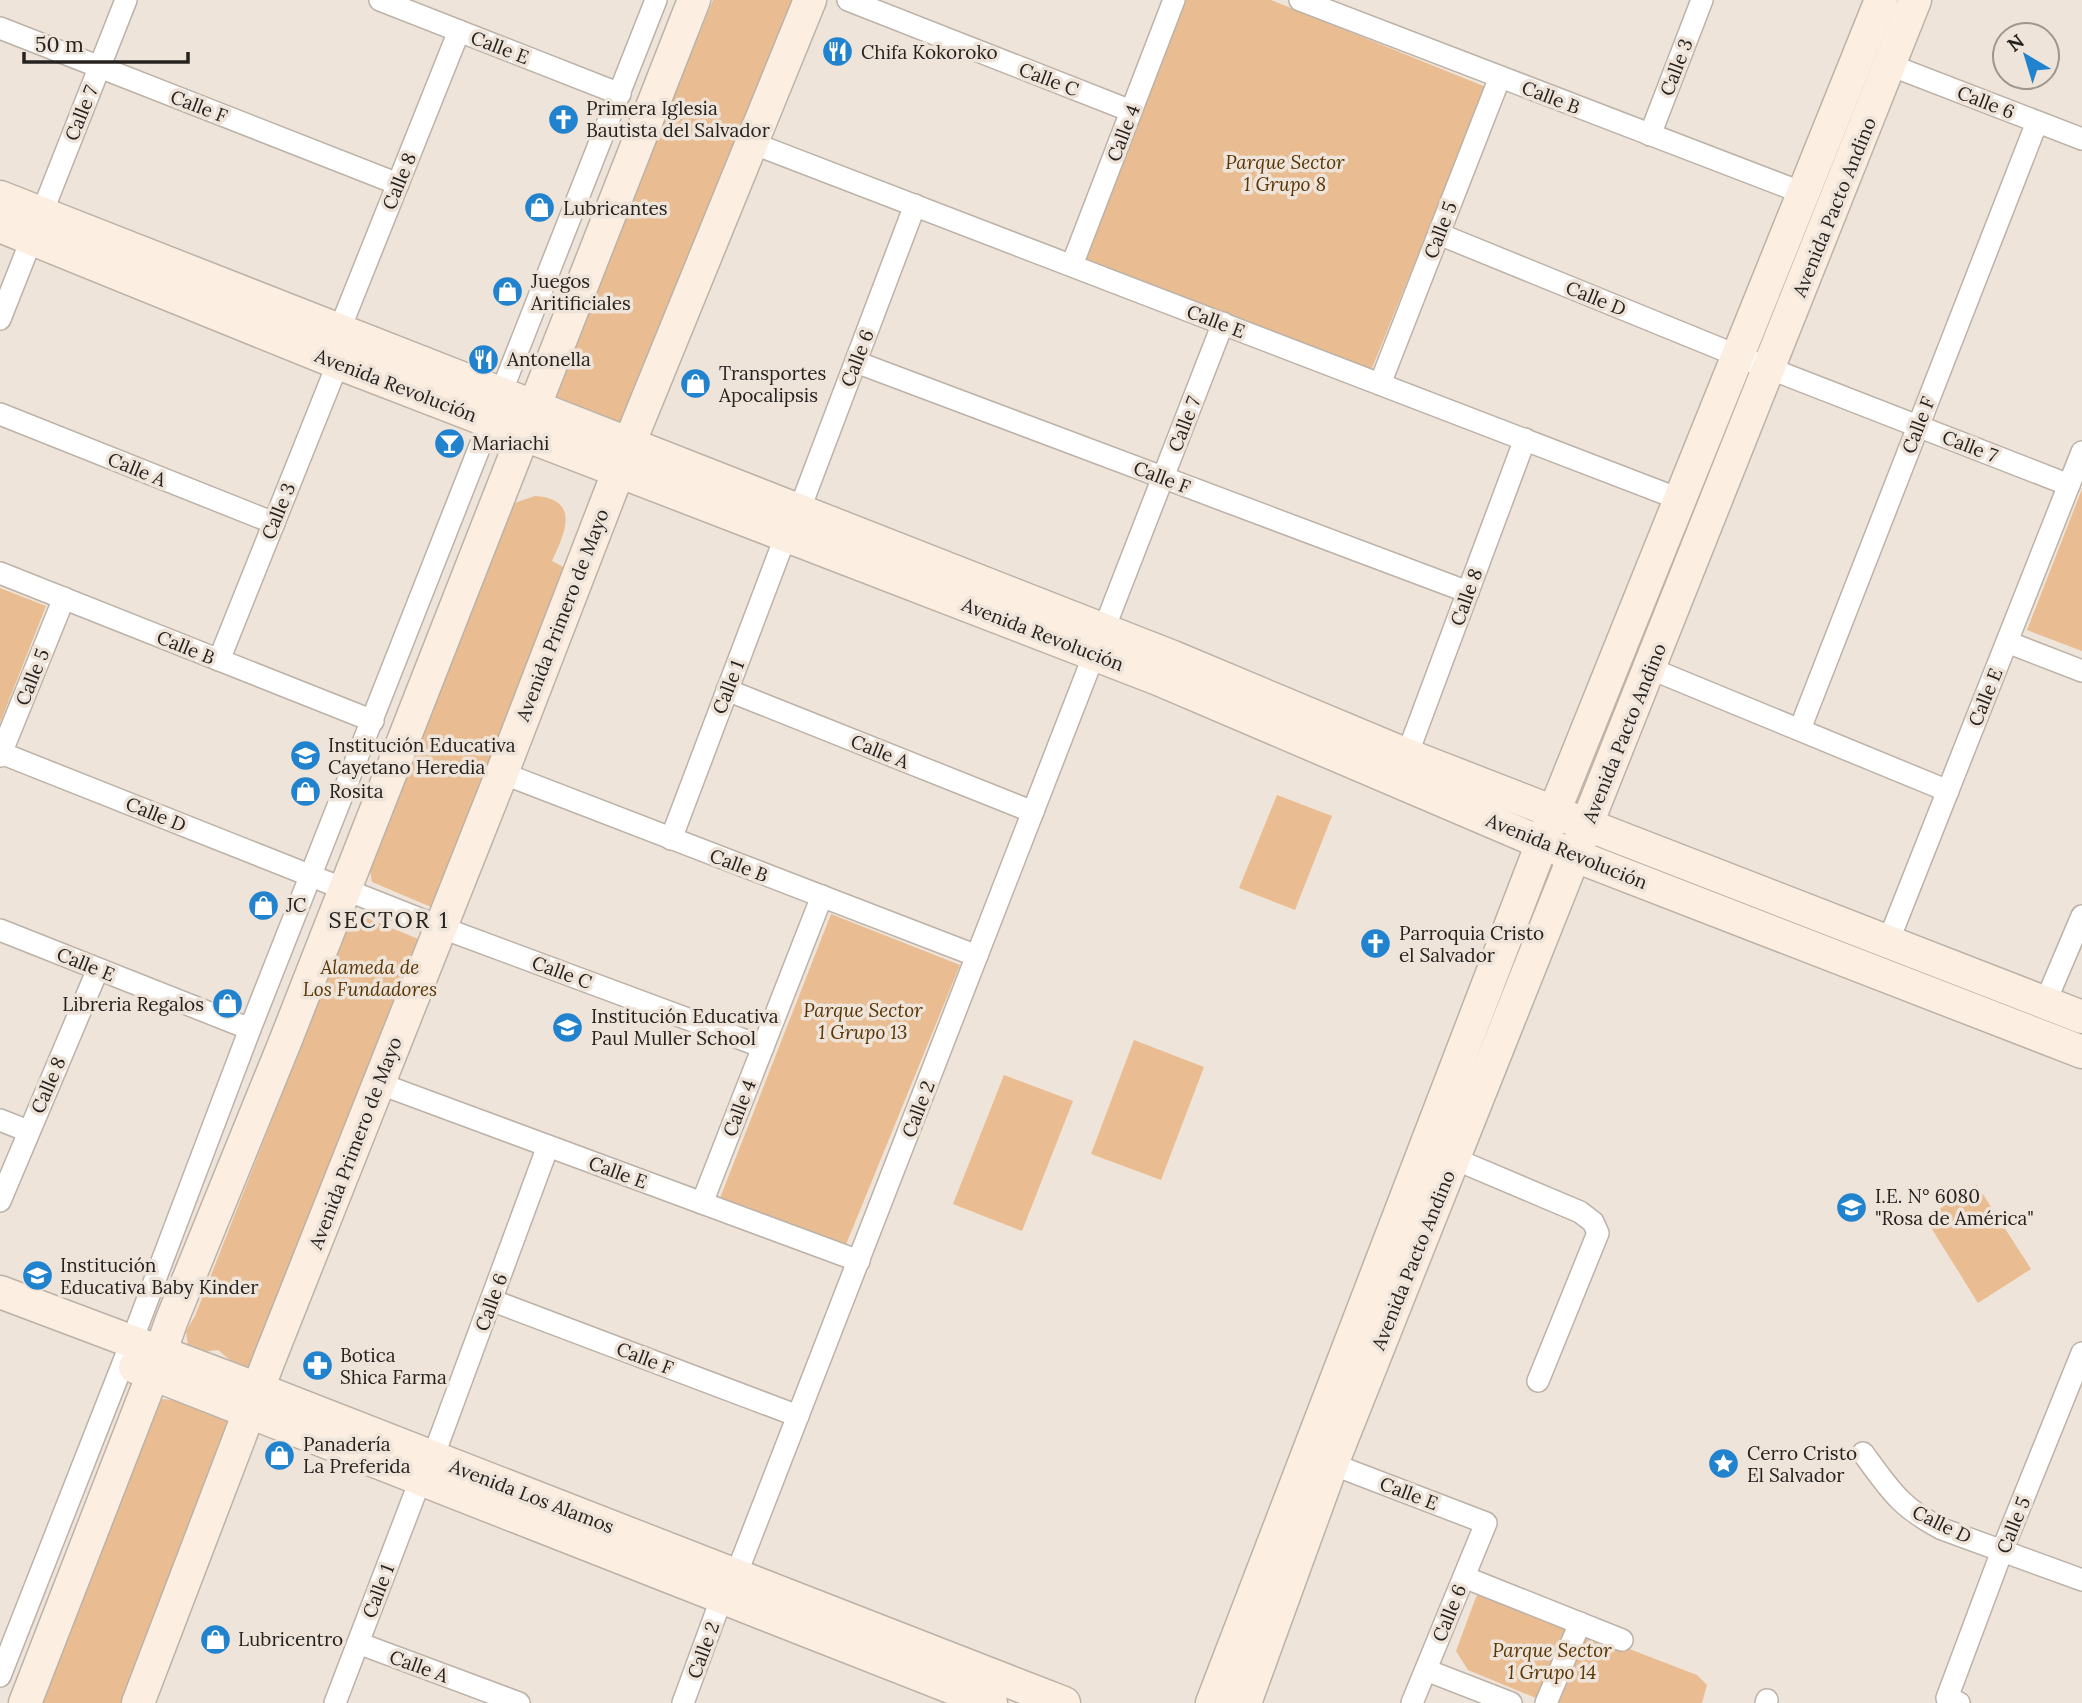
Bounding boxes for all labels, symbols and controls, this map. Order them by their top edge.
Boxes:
scale bar [24,21,189,65]
north arrow [1991,21,2061,91]
street label: Calle E [467,25,533,69]
text: N [2002,28,2029,57]
text: 50 m [35,31,84,58]
restaurant icon: Chifa Kokoroko [821,35,855,69]
street label: Calle 3 [1654,35,1698,99]
place label: Chifa Kokoroko [861,40,998,64]
street label: Calle C [1016,57,1082,101]
street label: Calle B [1518,75,1584,119]
street label: Calle 6 [1954,80,2018,124]
street label: Calle 7 [59,82,103,144]
street label: Calle F [167,84,231,128]
place label: Primera Iglesia Bautista del Salvador [586,96,771,142]
street label: Calle 4 [1101,101,1145,165]
church icon: Primera Iglesia Bautista del Salvador [546,102,580,136]
street label: Avenida Pacto Andino [1787,114,1881,301]
street label: Calle 8 [377,149,421,213]
park label: Parque Sector 1 Grupo 8 [1225,150,1345,196]
shop icon: Lubricantes [523,191,557,225]
place label: Lubricantes [563,196,668,220]
street label: Calle 5 [1418,198,1462,262]
place label: Juegos Aritificiales [530,269,631,315]
shop icon: Juegos Aritificiales [491,275,525,309]
street label: Calle D [1562,275,1630,321]
street label: Calle E [1183,299,1249,343]
street label: Calle 6 [835,326,879,390]
restaurant icon: Antonella [467,342,501,376]
street label: Avenida Revolución [311,343,480,427]
place label: Antonella [506,347,591,371]
place label: Transportes Apocalipsis [718,361,827,407]
shop icon: Transportes Apocalipsis [679,367,713,401]
street label: Calle 7 [1162,393,1206,455]
street label: Calle F [1896,393,1940,457]
street label: Calle 7 [1939,424,2001,468]
bar icon: Mariachi [432,426,466,460]
place label: Mariachi [472,431,549,455]
street label: Calle A [104,447,171,492]
street label: Calle F [1130,455,1194,499]
street label: Calle 3 [256,479,300,543]
street label: Avenida Primero de Mayo [510,505,614,726]
street label: Calle 8 [1445,565,1487,629]
street label: Avenida Revolución [958,592,1127,676]
street label: Calle B [153,625,219,670]
street label: Avenida Pacto Andino [1577,640,1671,827]
street label: Calle 5 [10,645,54,709]
street label: Calle 1 [707,657,749,717]
street label: Calle E [1963,664,2007,730]
street label: Calle A [847,729,914,774]
place label: Institución Educativa Cayetano Heredia [328,733,516,779]
school or university icon: Institución Educativa Cayetano Heredia [288,739,322,773]
shop icon: Rosita [289,774,323,808]
place label: Rosita [329,779,384,803]
street label: Calle D [122,791,190,837]
street label: Avenida Revolución [1482,807,1651,894]
street label: Calle B [706,843,772,887]
shop icon: JC [246,888,280,922]
place label: JC [285,893,306,917]
district label: SECTOR 1 [328,905,450,934]
place label: Parroquia Cristo el Salvador [1399,921,1544,967]
church icon: Parroquia Cristo el Salvador [1359,927,1393,961]
street label: Calle E [53,942,119,986]
street label: Calle C [529,950,595,994]
park label: Alameda de Los Fundadores [303,955,437,1001]
shop icon: Libreria Regalos [210,987,244,1021]
place label: Libreria Regalos [62,992,204,1016]
park label: Parque Sector 1 Grupo 13 [803,998,923,1044]
place label: Institución Educativa Paul Muller School [591,1004,779,1050]
school or university icon: Institución Educativa Paul Muller School [551,1010,585,1044]
street label: Avenida Primero de Mayo [303,1033,407,1254]
street label: Calle 8 [25,1053,71,1117]
street label: Calle 4 [717,1076,761,1140]
street label: Calle 2 [896,1077,940,1141]
street label: Calle E [585,1150,651,1194]
street label: Avenida Pacto Andino [1366,1167,1460,1354]
place label: I.E. N° 6080 "Rosa de América" [1875,1184,2034,1230]
school or university icon: I.E. N° 6080 "Rosa de América" [1835,1190,1869,1224]
place label: Institución Educativa Baby Kinder [60,1253,259,1299]
school or university icon: Institución Educativa Baby Kinder [20,1259,54,1293]
street label: Calle 6 [470,1270,512,1334]
street label: Calle F [613,1336,677,1380]
place label: Botica Shica Farma [340,1343,447,1389]
pharmacy icon: Botica Shica Farma [300,1349,334,1383]
place label: Panadería La Preferida [303,1432,411,1478]
shop icon: Panadería La Preferida [263,1438,297,1472]
place label: Cerro Cristo El Salvador [1747,1441,1857,1487]
place icon: Cerro Cristo El Salvador [1707,1447,1741,1481]
street label: Avenida Los Alamos [446,1453,618,1538]
street label: Calle E [1376,1471,1442,1515]
street label: Calle 5 [1991,1493,2035,1557]
street label: Calle D [1908,1499,1976,1549]
street label: Calle 1 [357,1561,399,1621]
street label: Calle 6 [1427,1581,1471,1645]
street label: Calle 2 [682,1618,724,1682]
shop icon: Lubricentro [198,1622,232,1656]
place label: Lubricentro [238,1627,343,1651]
park label: Parque Sector 1 Grupo 14 [1492,1638,1612,1684]
street label: Calle A [386,1644,453,1688]

